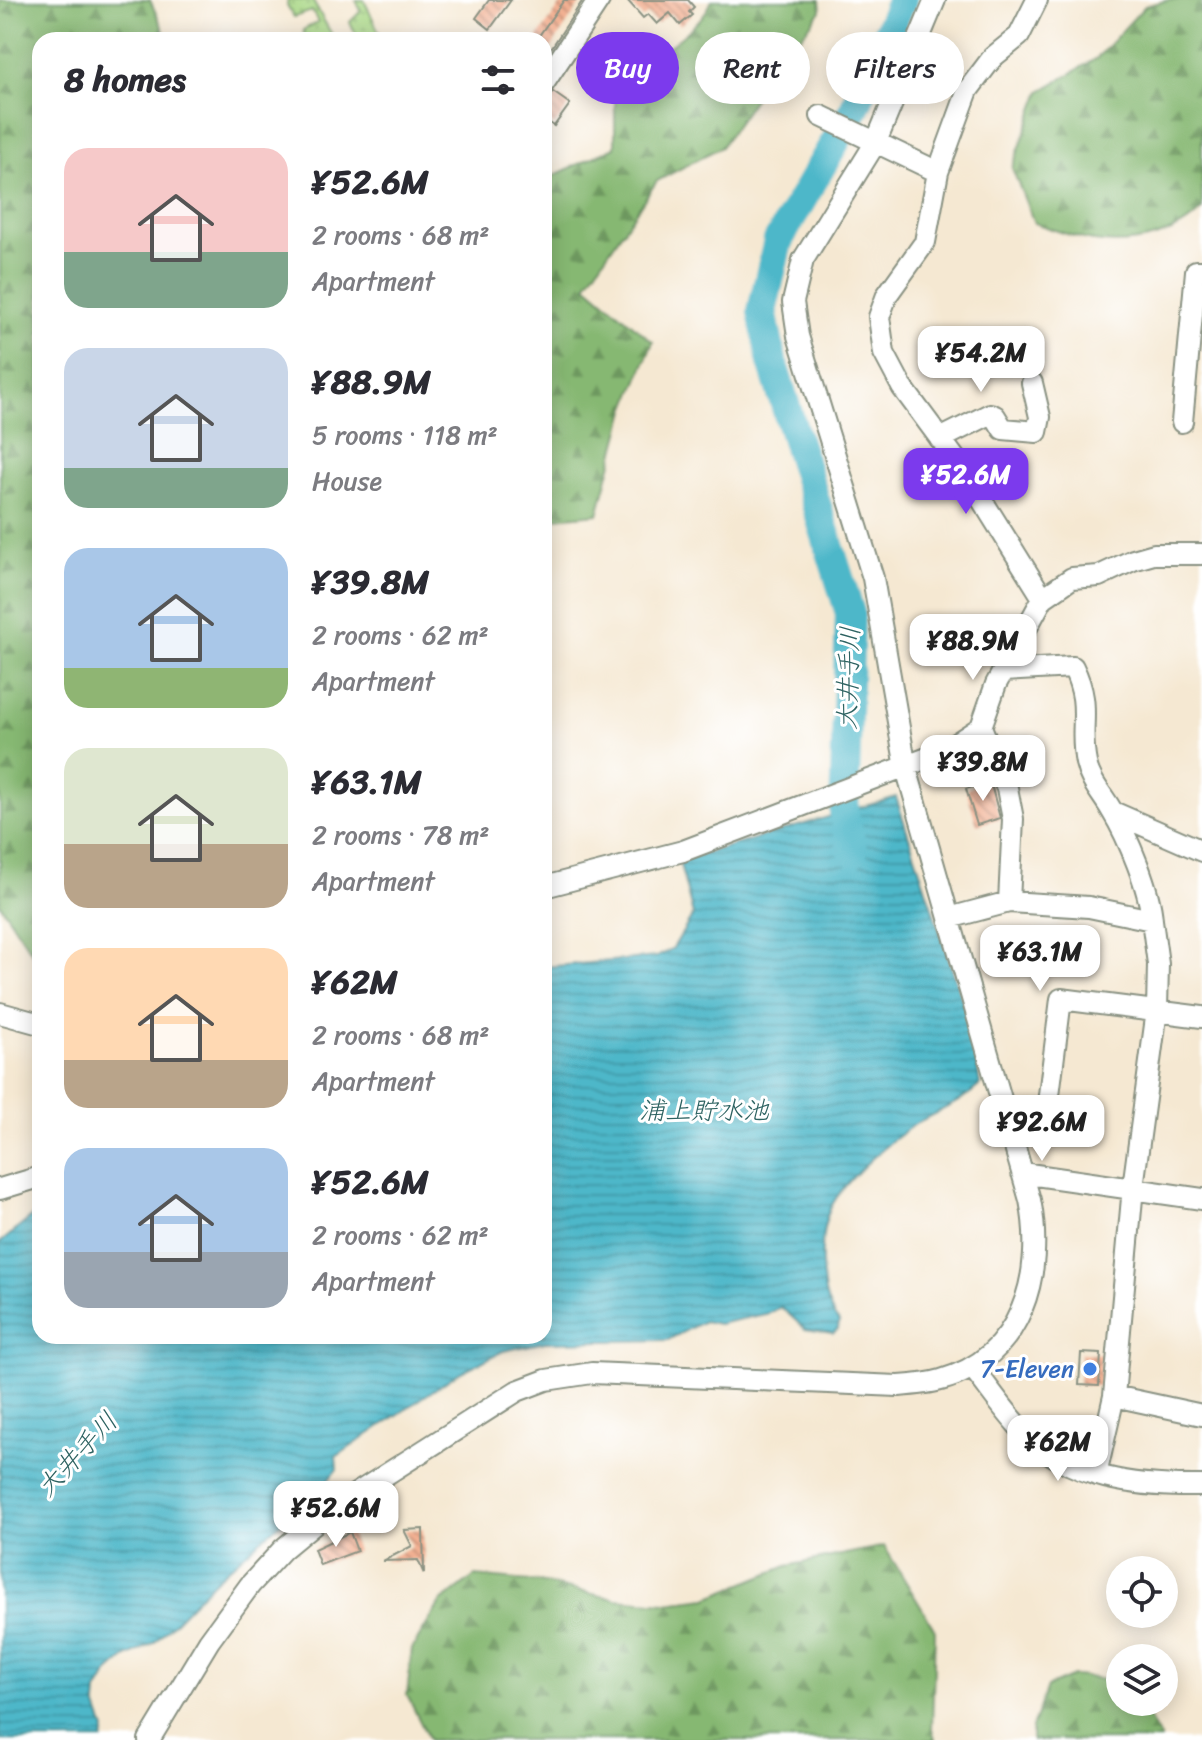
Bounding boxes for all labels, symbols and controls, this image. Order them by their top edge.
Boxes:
chip: Buy [576,32,679,104]
chip: Rent [695,32,810,104]
chip: Filters [826,32,964,104]
text: 8 homes [64,50,186,110]
icon: filters [476,58,520,102]
text: ¥52.6M [312,152,429,212]
icon: home [128,180,224,276]
text: 2 rooms · 68 m² [312,212,489,258]
text: Apartment [312,258,435,304]
pin: ¥54.2M [916,326,1046,394]
text: ¥54.2M [936,329,1026,375]
text: ¥88.9M [312,352,431,412]
icon: home [128,380,224,476]
text: 5 rooms · 118 m² [312,412,498,458]
pin: ¥52.6M [901,448,1031,516]
text: ¥52.6M [921,451,1011,497]
text: House [312,458,382,504]
text: ¥39.8M [312,552,429,612]
icon: home [128,580,224,676]
text: 2 rooms · 62 m² [312,612,489,658]
pin: ¥88.9M [908,614,1038,682]
text: ¥88.9M [928,617,1018,663]
water label: 大井手川 [823,625,873,731]
text: Apartment [312,658,435,704]
pin: ¥39.8M [918,735,1048,803]
text: ¥39.8M [938,738,1028,784]
text: ¥63.1M [312,752,421,812]
icon: home [128,780,224,876]
text: 2 rooms · 78 m² [312,812,489,858]
text: Apartment [312,858,435,904]
pin: ¥63.1M [975,925,1105,993]
text: ¥63.1M [998,928,1082,974]
text: ¥62M [312,952,398,1012]
icon: home [128,980,224,1076]
text: 2 rooms · 68 m² [312,1012,489,1058]
text: Apartment [312,1058,435,1104]
water label: 浦上貯水池 [639,1087,770,1133]
pin: ¥92.6M [977,1095,1107,1163]
text: ¥92.6M [997,1098,1087,1144]
text: ¥52.6M [312,1152,429,1212]
icon: home [128,1180,224,1276]
text: 2 rooms · 62 m² [312,1212,489,1258]
text: Apartment [312,1258,435,1304]
place label: 7-Eleven [980,1348,1074,1390]
marker: 7-Eleven [1081,1360,1099,1378]
water label: 大井手川 [25,1400,129,1508]
pin: ¥62M [1011,1415,1105,1483]
text: ¥62M [1025,1418,1091,1464]
pin: ¥52.6M [271,1481,401,1549]
text: ¥52.6M [291,1484,381,1530]
map controls [1106,1556,1178,1716]
button: locate [1106,1556,1178,1628]
button: layers [1106,1644,1178,1716]

